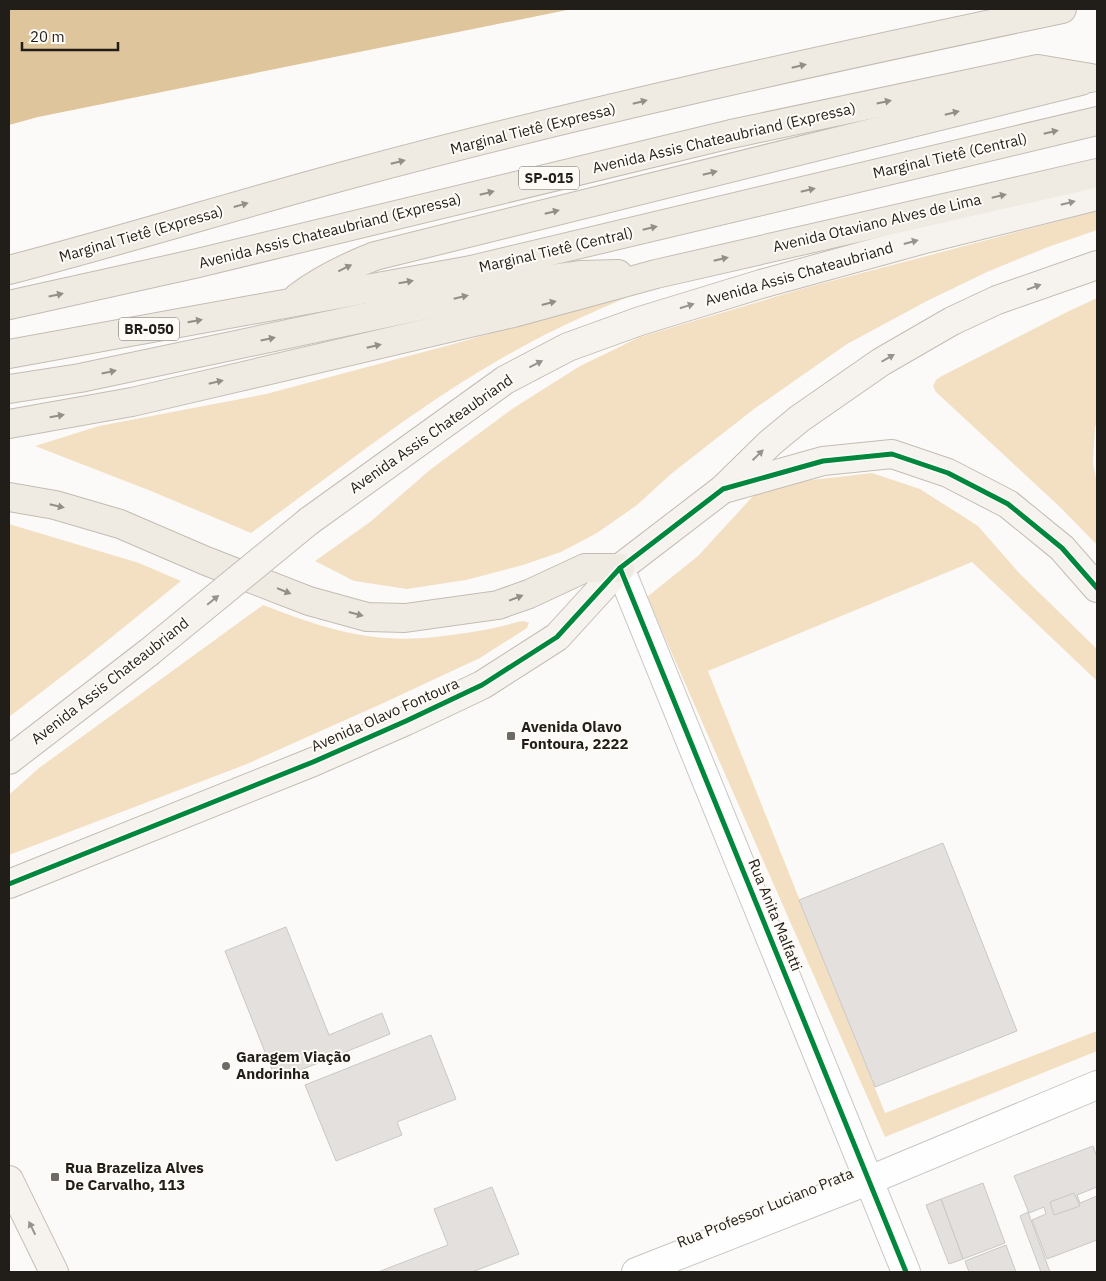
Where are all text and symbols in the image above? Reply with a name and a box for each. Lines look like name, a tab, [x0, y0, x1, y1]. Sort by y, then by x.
scale bar	[22, 20, 119, 52]
text: 20 m	[30, 27, 65, 46]
one-way arrow	[791, 61, 807, 69]
street label: Avenida Assis Chateaubriand (Expressa)	[590, 98, 858, 177]
one-way arrow	[633, 98, 648, 106]
one-way arrow	[877, 98, 892, 106]
street label: Marginal Tietê (Expressa)	[448, 99, 618, 158]
one-way arrow	[945, 109, 960, 117]
one-way arrow	[1043, 128, 1058, 136]
street label: Marginal Tietê (Central)	[871, 129, 1029, 183]
one-way arrow	[390, 158, 405, 166]
road number: SP-015	[519, 167, 579, 190]
one-way arrow	[702, 169, 717, 177]
one-way arrow	[800, 186, 815, 194]
street label: Avenida Assis Chateaubriand (Expressa)	[197, 189, 463, 272]
one-way arrow	[480, 189, 495, 197]
street label: Avenida Otaviano Alves de Lima	[771, 189, 983, 256]
one-way arrow	[991, 191, 1007, 199]
one-way arrow	[1061, 199, 1076, 207]
street label: Marginal Tietê (Expressa)	[57, 201, 225, 266]
one-way arrow	[234, 201, 249, 209]
one-way arrow	[544, 208, 559, 216]
street label: Marginal Tietê (Central)	[477, 223, 635, 277]
one-way arrow	[642, 224, 657, 232]
street label: Avenida Assis Chateaubriand	[702, 238, 895, 310]
one-way arrow	[903, 238, 918, 246]
one-way arrow	[713, 255, 728, 263]
one-way arrow	[338, 264, 352, 272]
one-way arrow	[398, 278, 414, 286]
one-way arrow	[1027, 283, 1042, 291]
one-way arrow	[49, 291, 64, 299]
one-way arrow	[453, 293, 468, 301]
one-way arrow	[542, 299, 557, 307]
one-way arrow	[680, 302, 695, 310]
one-way arrow	[187, 317, 202, 325]
road number: BR-050	[119, 318, 179, 340]
one-way arrow	[260, 335, 275, 343]
one-way arrow	[366, 342, 382, 350]
one-way arrow	[881, 354, 895, 362]
one-way arrow	[528, 360, 543, 368]
one-way arrow	[101, 368, 116, 376]
street label: Avenida Assis Chateaubriand	[345, 370, 516, 497]
one-way arrow	[208, 378, 223, 386]
one-way arrow	[49, 411, 65, 419]
one-way arrow	[752, 449, 764, 461]
one-way arrow	[49, 502, 64, 510]
one-way arrow	[277, 588, 291, 596]
one-way arrow	[509, 594, 524, 601]
one-way arrow	[207, 595, 219, 606]
one-way arrow	[349, 610, 364, 618]
street label: Avenida Assis Chateaubriand	[27, 613, 192, 748]
street label: Avenida Olavo Fontoura	[308, 673, 462, 756]
place label: Avenida Olavo Fontoura, 2222	[521, 717, 629, 753]
marker: Avenida Olavo Fontoura, 2222	[505, 730, 517, 742]
street label: Rua Anita Malfatti	[744, 856, 807, 974]
place label: Garagem Viação Andorinha	[236, 1047, 351, 1083]
marker: Garagem Viação Andorinha	[220, 1060, 232, 1072]
place label: Rua Brazeliza Alves De Carvalho, 113	[65, 1158, 204, 1194]
street label: Rua Professor Luciano Prata	[674, 1163, 856, 1252]
marker: Rua Brazeliza Alves De Carvalho, 113	[49, 1171, 61, 1183]
one-way arrow	[28, 1221, 36, 1236]

